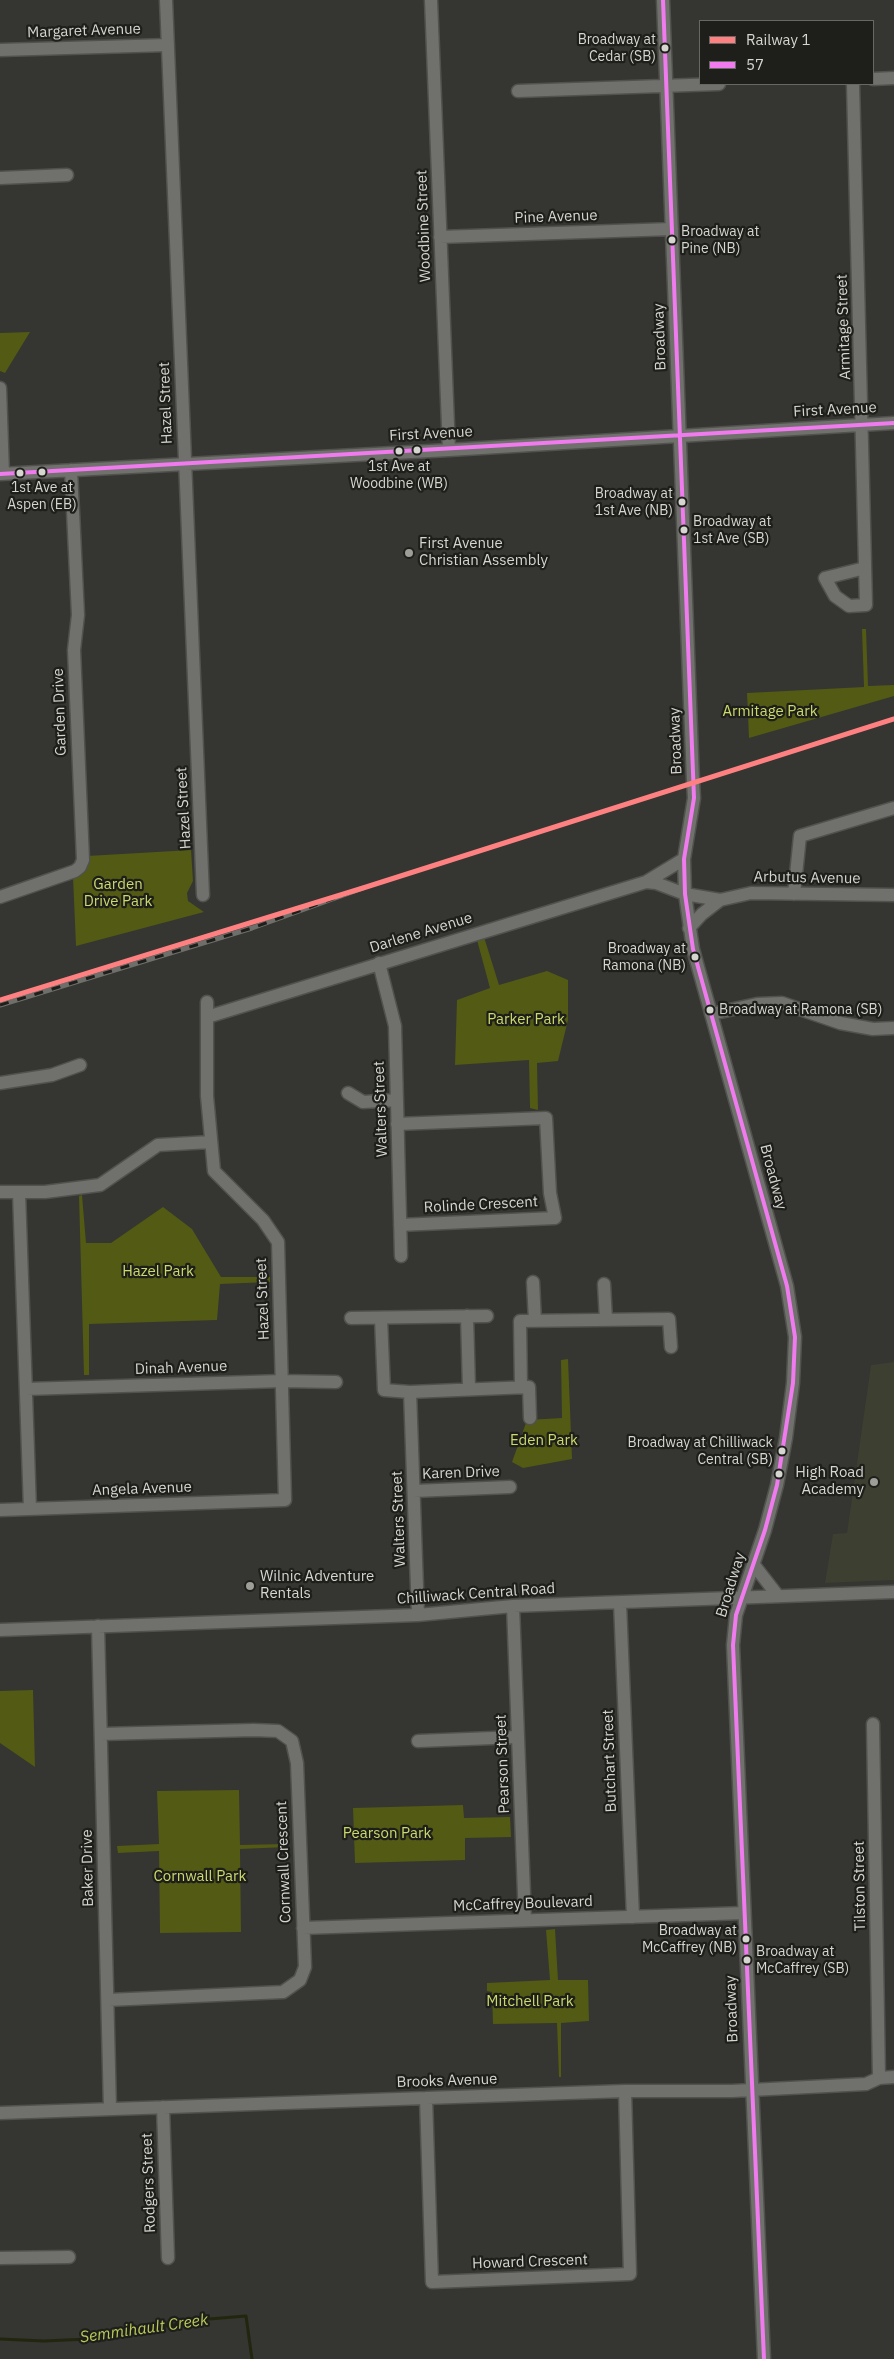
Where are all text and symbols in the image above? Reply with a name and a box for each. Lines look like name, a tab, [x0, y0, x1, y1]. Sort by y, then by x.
street label: Margaret Avenue	[27, 20, 141, 42]
legend	[699, 20, 874, 85]
text: Railway 1	[746, 30, 811, 49]
place label: Broadway at Cedar (SB)	[578, 32, 656, 64]
marker: Broadway at Cedar (SB)	[660, 43, 670, 53]
text: 57	[746, 55, 764, 74]
street label: Woodbine Street	[413, 169, 435, 283]
street label: Pine Avenue	[514, 207, 598, 227]
place label: Broadway at Pine (NB)	[681, 224, 759, 256]
marker: Broadway at Pine (NB)	[667, 235, 677, 245]
street label: Armitage Street	[833, 274, 855, 380]
street label: Broadway	[650, 303, 670, 371]
street label: Hazel Street	[156, 361, 176, 445]
street label: First Avenue	[793, 399, 877, 421]
street label: First Avenue	[389, 423, 473, 445]
unlabelled marker	[412, 445, 422, 455]
marker: 1st Ave at Woodbine (WB)	[394, 446, 404, 456]
place label: 1st Ave at Woodbine (WB)	[350, 459, 448, 492]
marker: 1st Ave at Aspen (EB)	[37, 467, 47, 477]
unlabelled marker	[15, 468, 25, 478]
place label: 1st Ave at Aspen (EB)	[7, 480, 77, 512]
place label: Broadway at 1st Ave (NB)	[595, 486, 673, 518]
marker: Broadway at 1st Ave (NB)	[677, 497, 687, 507]
place label: Broadway at 1st Ave (SB)	[693, 514, 771, 546]
marker: Broadway at 1st Ave (SB)	[679, 525, 689, 535]
place label: First Avenue Christian Assembly	[419, 535, 548, 570]
marker: First Avenue Christian Assembly	[403, 547, 415, 559]
street label: Garden Drive	[49, 668, 71, 756]
park label: Armitage Park	[722, 703, 818, 721]
street label: Broadway	[666, 707, 686, 775]
street label: Hazel Street	[173, 766, 195, 850]
street label: Arbutus Avenue	[753, 868, 861, 888]
park label: Garden Drive Park	[84, 876, 152, 911]
street label: Darlene Avenue	[368, 909, 474, 957]
place label: Broadway at Ramona (NB)	[602, 941, 686, 974]
marker: Broadway at Ramona (NB)	[690, 952, 700, 962]
place label: Broadway at Ramona (SB)	[719, 1002, 882, 1018]
marker: Broadway at Ramona (SB)	[705, 1005, 715, 1015]
park label: Parker Park	[487, 1011, 565, 1029]
street label: Walters Street	[370, 1061, 392, 1157]
street label: Broadway	[756, 1142, 790, 1212]
street label: Rolinde Crescent	[423, 1193, 539, 1217]
street label: Hazel Street	[253, 1257, 273, 1341]
park label: Hazel Park	[122, 1263, 194, 1281]
street label: Dinah Avenue	[134, 1357, 228, 1379]
park label: Eden Park	[510, 1432, 578, 1450]
place label: Broadway at Chilliwack Central (SB)	[628, 1435, 773, 1468]
marker: Broadway at Chilliwack Central (SB)	[777, 1446, 787, 1456]
street label: Karen Drive	[422, 1463, 500, 1483]
place label: High Road Academy	[795, 1464, 864, 1499]
unlabelled marker	[774, 1469, 784, 1479]
street label: Walters Street	[388, 1471, 410, 1567]
marker: High Road Academy	[868, 1476, 880, 1488]
street label: Angela Avenue	[92, 1478, 192, 1500]
street label: Broadway	[713, 1550, 749, 1620]
place label: Wilnic Adventure Rentals	[260, 1568, 374, 1603]
street label: Chilliwack Central Road	[396, 1579, 556, 1609]
marker: Wilnic Adventure Rentals	[244, 1580, 256, 1592]
street label: Butchart Street	[599, 1709, 621, 1813]
street label: Pearson Street	[492, 1714, 514, 1814]
street label: Cornwall Crescent	[273, 1801, 295, 1923]
park label: Pearson Park	[343, 1825, 431, 1843]
street label: Baker Drive	[78, 1829, 98, 1907]
street label: Tilston Street	[850, 1841, 870, 1931]
park label: Cornwall Park	[153, 1868, 247, 1886]
street label: McCaffrey Boulevard	[453, 1893, 593, 1915]
place label: Broadway at McCaffrey (NB)	[642, 1923, 737, 1955]
marker: Broadway at McCaffrey (NB)	[741, 1934, 751, 1944]
place label: Broadway at McCaffrey (SB)	[756, 1944, 849, 1976]
marker: Broadway at McCaffrey (SB)	[742, 1955, 752, 1965]
street label: Broadway	[722, 1975, 742, 2043]
park label: Mitchell Park	[486, 1993, 574, 2011]
street label: Brooks Avenue	[396, 2070, 498, 2092]
street label: Rodgers Street	[138, 2133, 160, 2233]
street label: Howard Crescent	[472, 2251, 588, 2273]
water label: Semmihault Creek	[79, 2310, 209, 2348]

